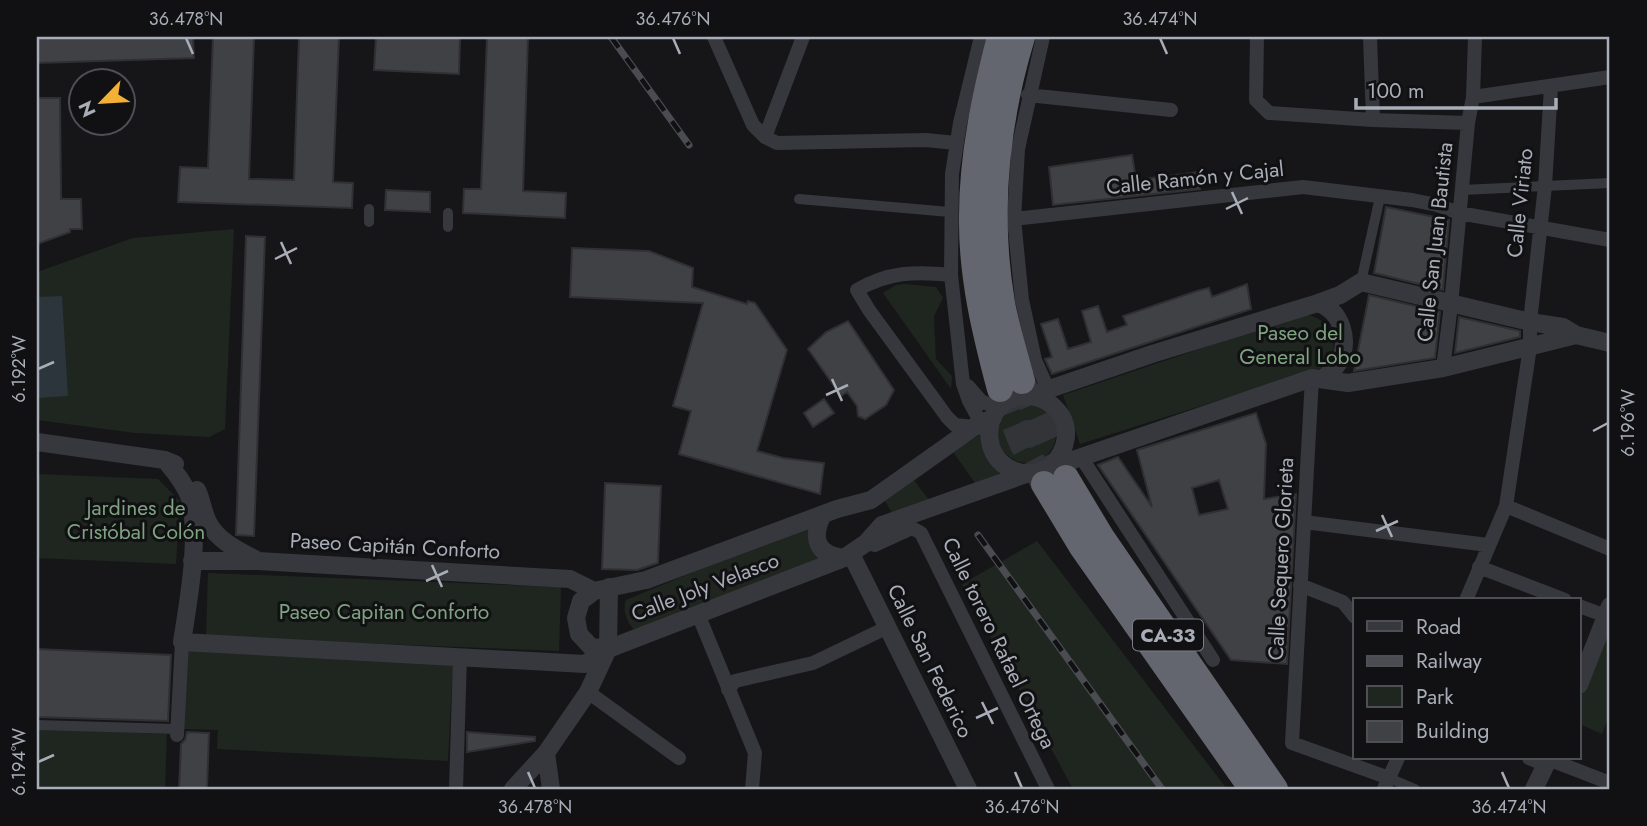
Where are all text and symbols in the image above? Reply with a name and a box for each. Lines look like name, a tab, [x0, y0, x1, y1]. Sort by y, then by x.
text: 36.478°N	[149, 6, 223, 32]
text: 36.476°N	[636, 6, 710, 32]
text: 36.474°N	[1123, 6, 1198, 32]
north arrow	[66, 66, 136, 136]
scale bar	[1356, 66, 1556, 110]
text: 100 m	[1367, 76, 1424, 106]
text: N	[72, 96, 102, 122]
street label: Calle San Juan Bautista	[1410, 141, 1460, 343]
street label: Calle Viriato	[1499, 147, 1541, 259]
street label: Calle Ramón y Cajal	[1105, 154, 1285, 202]
park label: Paseo del General Lobo	[1239, 318, 1361, 372]
text: 6.192°W	[6, 335, 32, 403]
text: 6.196°W	[1615, 389, 1641, 457]
street label: Calle Sequero Glorieta	[1261, 457, 1301, 661]
park label: Jardines de Cristóbal Colón	[67, 493, 205, 547]
street label: Paseo Capitán Conforto	[289, 526, 501, 566]
street label: Calle torero Rafael Ortega	[935, 532, 1063, 754]
street label: Calle Joly Velasco	[627, 545, 783, 629]
street label: Calle San Federico	[880, 579, 980, 743]
park label: Paseo Capitan Conforto	[279, 597, 489, 627]
legend	[1353, 598, 1580, 760]
text: Road	[1416, 612, 1461, 642]
road number: CA-33	[1133, 620, 1203, 650]
text: Railway	[1416, 646, 1482, 676]
text: Park	[1416, 682, 1454, 712]
text: Building	[1416, 716, 1489, 746]
text: 6.194°W	[6, 728, 32, 796]
text: 36.478°N	[498, 794, 572, 820]
text: 36.476°N	[985, 794, 1059, 820]
text: 36.474°N	[1472, 794, 1547, 820]

